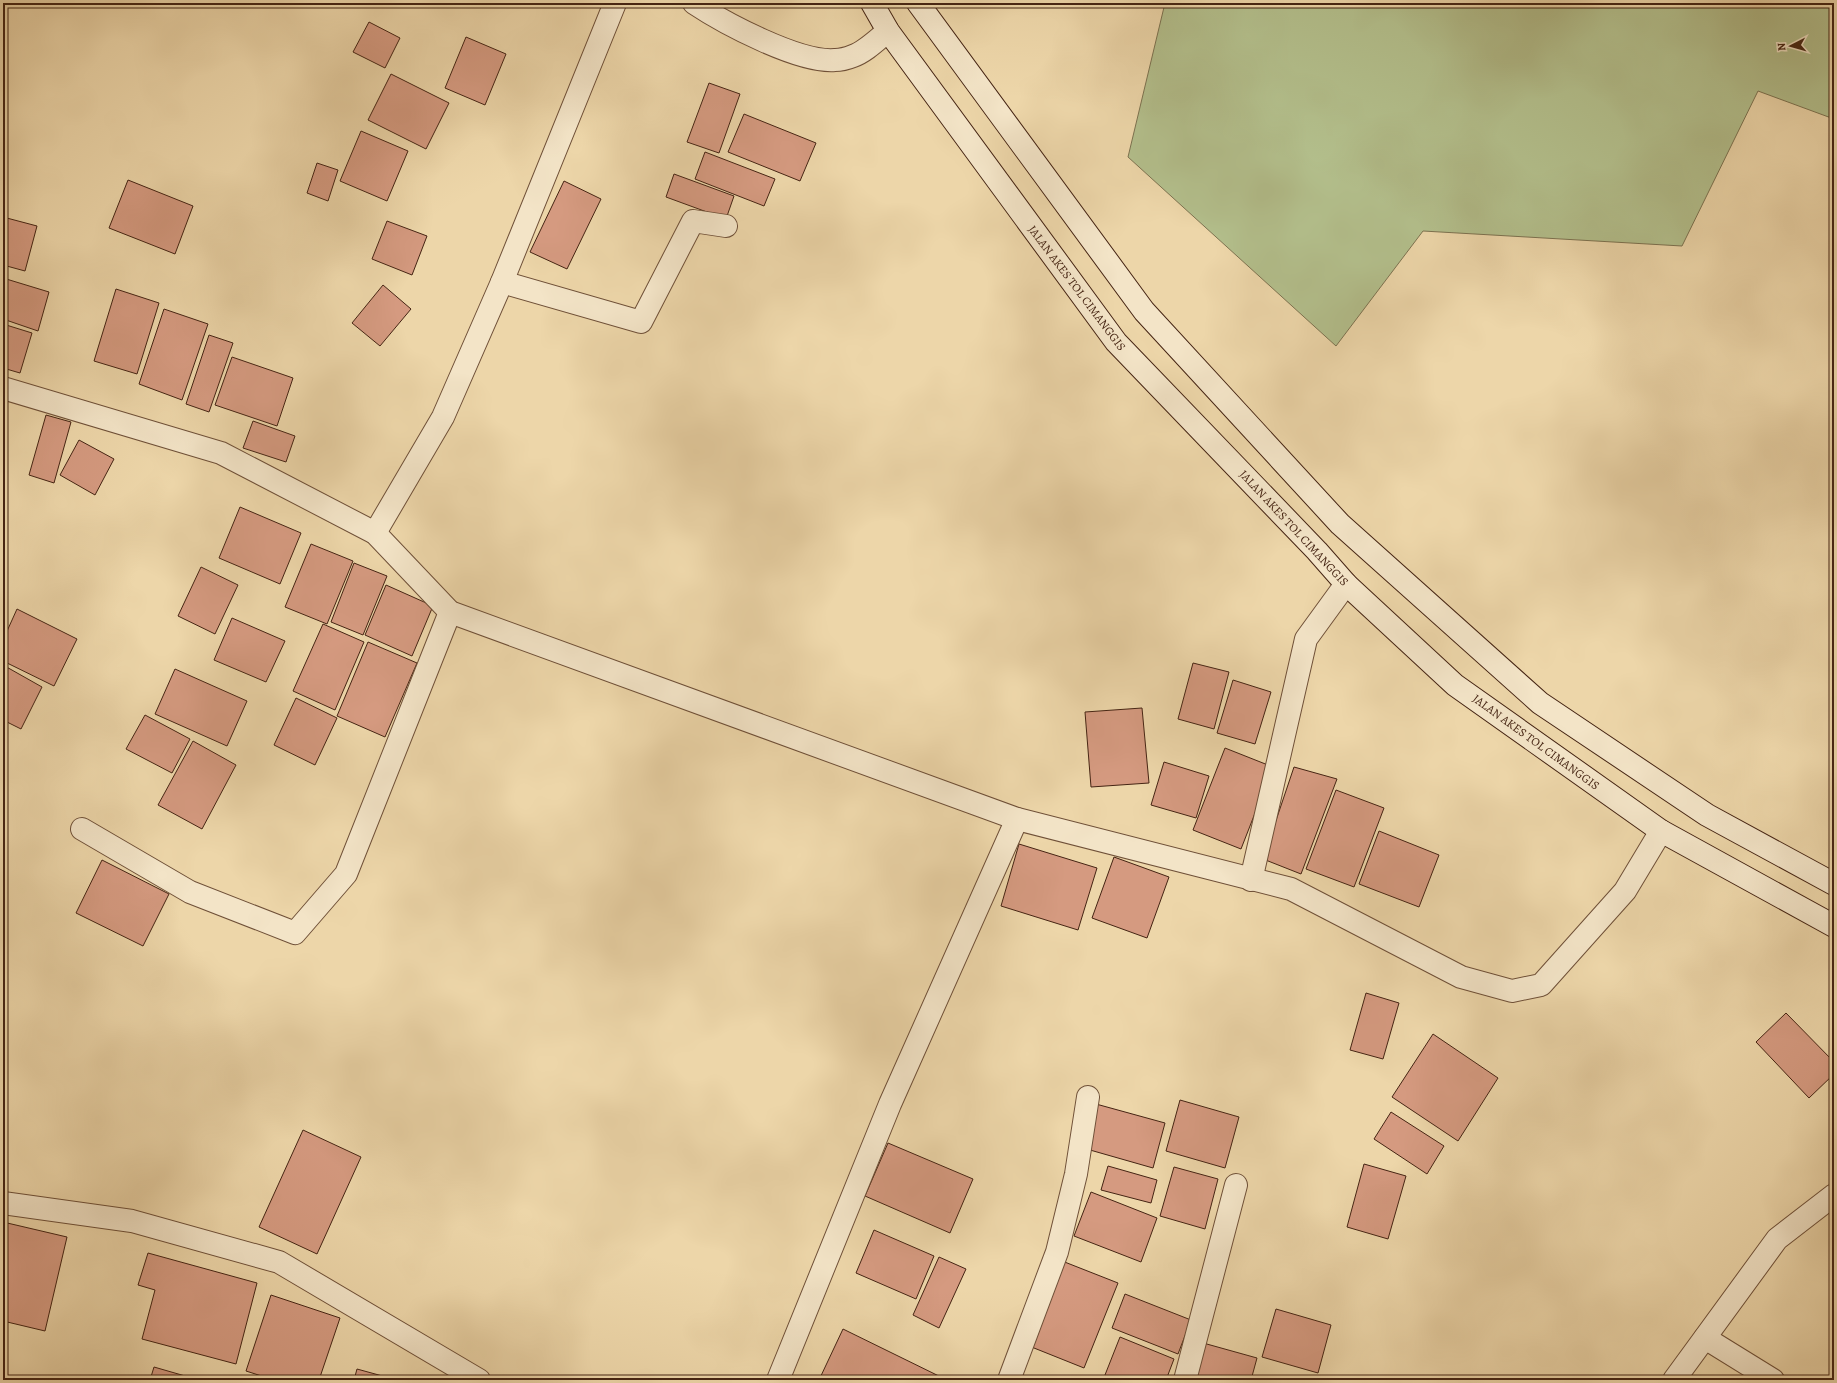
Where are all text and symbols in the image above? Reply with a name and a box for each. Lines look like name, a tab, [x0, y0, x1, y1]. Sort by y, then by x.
north arrow	[1771, 26, 1811, 66]
text: N	[1774, 42, 1789, 52]
street label: JALAN AKES TOL CIMANGGIS	[1025, 222, 1129, 354]
street label: JALAN AKES TOL CIMANGGIS	[1236, 467, 1352, 589]
street label: JALAN AKES TOL CIMANGGIS	[1469, 691, 1603, 793]

